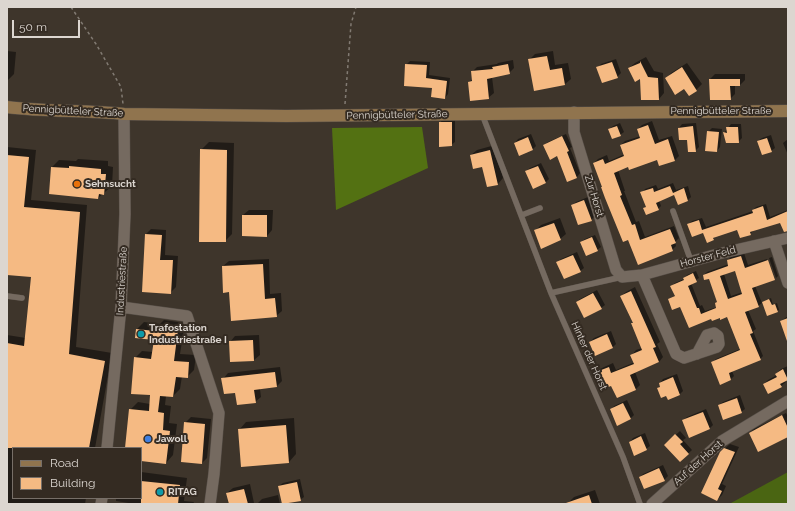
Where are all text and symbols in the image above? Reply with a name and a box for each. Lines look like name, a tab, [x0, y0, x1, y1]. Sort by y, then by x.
scale bar	[14, 12, 82, 38]
text: 50 m	[19, 20, 47, 34]
street label: Pennigbütteler Straße	[22, 102, 124, 120]
street label: Pennigbütteler Straße	[671, 105, 771, 117]
street label: Pennigbütteler Straße	[346, 108, 448, 122]
street label: Zur Horst	[582, 174, 606, 218]
place label: Sehnsucht	[85, 178, 136, 190]
marker: Sehnsucht	[72, 179, 82, 189]
street label: Horster Feld	[679, 244, 737, 270]
street label: Industriestraße	[114, 246, 130, 316]
street label: Hinter der Horst	[569, 320, 609, 392]
place label: Trafostation Industriestraße I	[149, 322, 227, 346]
marker: Trafostation Industriestraße I	[136, 329, 146, 339]
place label: Jawoll	[156, 433, 187, 445]
marker: Jawoll	[143, 434, 153, 444]
street label: Auf der Horst	[671, 438, 725, 488]
legend	[12, 447, 142, 499]
text: Road	[50, 456, 79, 470]
text: Building	[50, 476, 96, 490]
place label: RITAG	[168, 486, 197, 498]
marker: RITAG	[155, 487, 165, 497]

